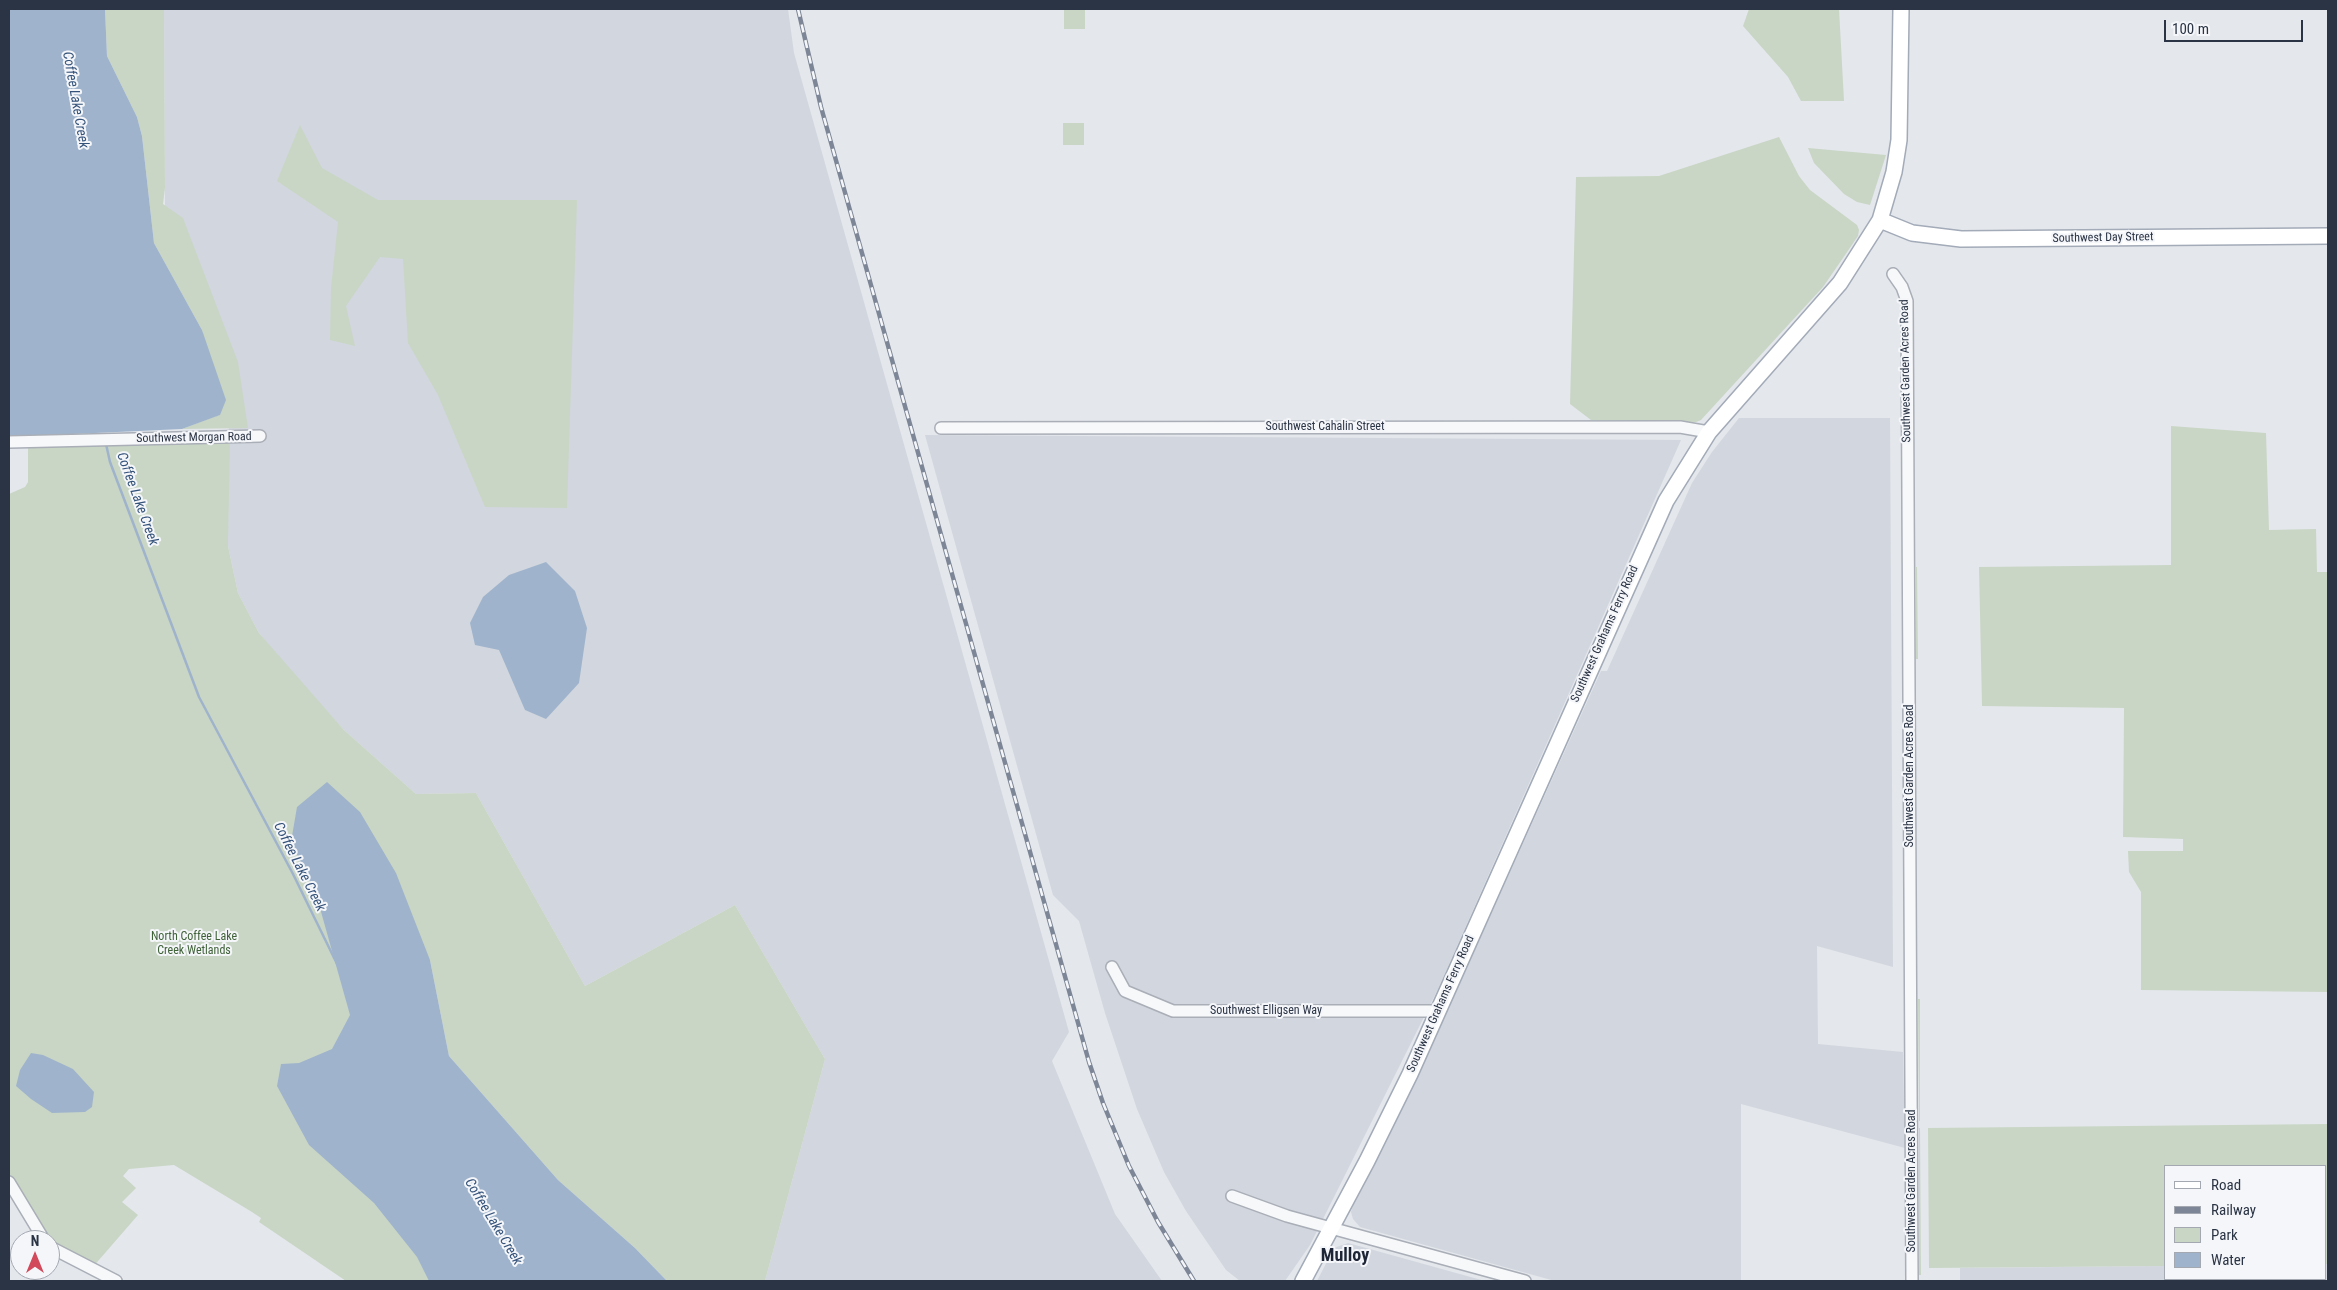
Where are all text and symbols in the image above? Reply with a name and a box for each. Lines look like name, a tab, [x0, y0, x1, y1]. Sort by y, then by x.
scale bar	[2167, 10, 2306, 42]
text: 100 m	[2172, 20, 2209, 38]
water label: Coffee Lake Creek	[58, 50, 92, 150]
street label: Southwest Day Street	[2052, 230, 2154, 246]
street label: Southwest Garden Acres Road	[1898, 299, 1914, 443]
street label: Southwest Cahalin Street	[1266, 420, 1384, 434]
street label: Southwest Morgan Road	[136, 430, 252, 446]
water label: Coffee Lake Creek	[112, 450, 162, 548]
street label: Southwest Grahams Ferry Road	[1568, 563, 1642, 705]
street label: Southwest Garden Acres Road	[1903, 704, 1917, 848]
water label: Coffee Lake Creek	[269, 820, 329, 914]
park label: North Coffee Lake Creek Wetlands	[151, 930, 237, 958]
street label: Southwest Grahams Ferry Road	[1404, 933, 1478, 1075]
street label: Southwest Elligsen Way	[1210, 1004, 1322, 1018]
street label: Southwest Garden Acres Road	[1905, 1109, 1919, 1253]
legend	[2164, 1165, 2327, 1280]
water label: Coffee Lake Creek	[461, 1176, 525, 1268]
text: Road	[2211, 1176, 2241, 1194]
text: Railway	[2211, 1201, 2256, 1219]
text: Park	[2211, 1226, 2238, 1244]
north arrow	[10, 1230, 60, 1280]
text: N	[31, 1233, 39, 1249]
district label: Mulloy	[1321, 1245, 1369, 1267]
text: Water	[2211, 1251, 2245, 1269]

